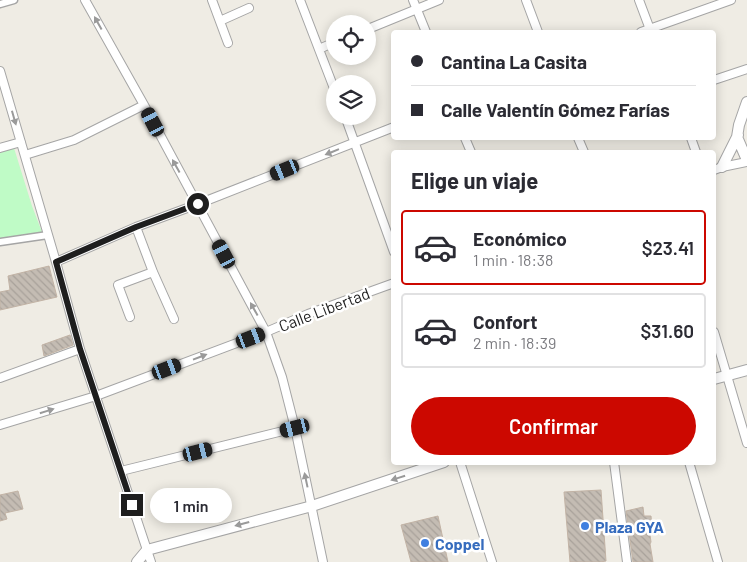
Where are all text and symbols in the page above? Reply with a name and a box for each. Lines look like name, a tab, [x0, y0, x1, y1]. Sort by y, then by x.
map controls	[326, 15, 376, 125]
button: locate	[326, 15, 376, 65]
one-way arrow	[94, 17, 103, 30]
text: Cantina La Casita	[441, 50, 587, 73]
button: layers	[326, 75, 376, 125]
text: Calle Valentín Gómez Farías	[441, 98, 670, 121]
car	[139, 105, 166, 139]
one-way arrow	[10, 111, 18, 126]
one-way arrow	[325, 148, 339, 156]
car	[268, 157, 301, 183]
one-way arrow	[172, 159, 181, 172]
text: Elige un viaje	[411, 167, 538, 193]
route start	[187, 193, 209, 215]
icon: car	[413, 225, 458, 270]
text: Económico	[473, 227, 567, 250]
text: $23.41	[642, 236, 694, 259]
car	[210, 237, 237, 271]
text: 1 min · 18:38	[473, 250, 553, 269]
street label: Calle Libertad	[276, 283, 372, 335]
one-way arrow	[249, 302, 258, 315]
icon: car	[413, 308, 458, 353]
text: Confort	[473, 310, 537, 333]
text: $31.60	[640, 319, 694, 342]
car	[234, 326, 267, 350]
text: 2 min · 18:39	[473, 333, 556, 352]
one-way arrow	[193, 353, 208, 361]
car	[150, 357, 183, 381]
button: Confirmar	[411, 397, 696, 455]
one-way arrow	[39, 406, 54, 414]
car	[278, 417, 311, 439]
car	[181, 441, 214, 463]
one-way arrow	[302, 473, 310, 488]
one-way arrow	[390, 475, 405, 482]
callout: 1 min	[150, 488, 232, 522]
route end	[121, 494, 143, 516]
text: 1 min	[174, 496, 208, 515]
place label: Plaza GYA	[595, 517, 664, 536]
one-way arrow	[234, 520, 249, 528]
marker: Plaza GYA	[579, 520, 591, 532]
place label: Coppel	[435, 534, 484, 553]
marker: Coppel	[419, 537, 431, 549]

